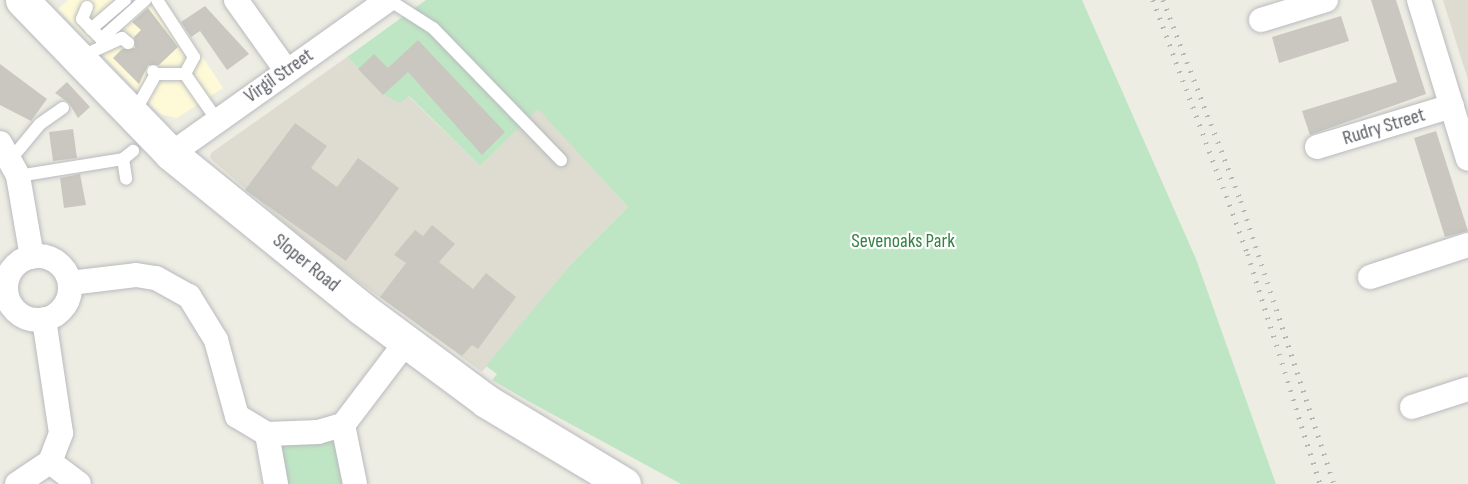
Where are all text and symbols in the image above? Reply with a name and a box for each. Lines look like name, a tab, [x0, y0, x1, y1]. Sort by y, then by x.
street label: Virgil Street	[240, 44, 318, 108]
street label: Rudry Street	[1340, 103, 1428, 151]
street label: Sloper Road	[268, 229, 344, 297]
park label: Sevenoaks Park	[851, 229, 955, 253]

